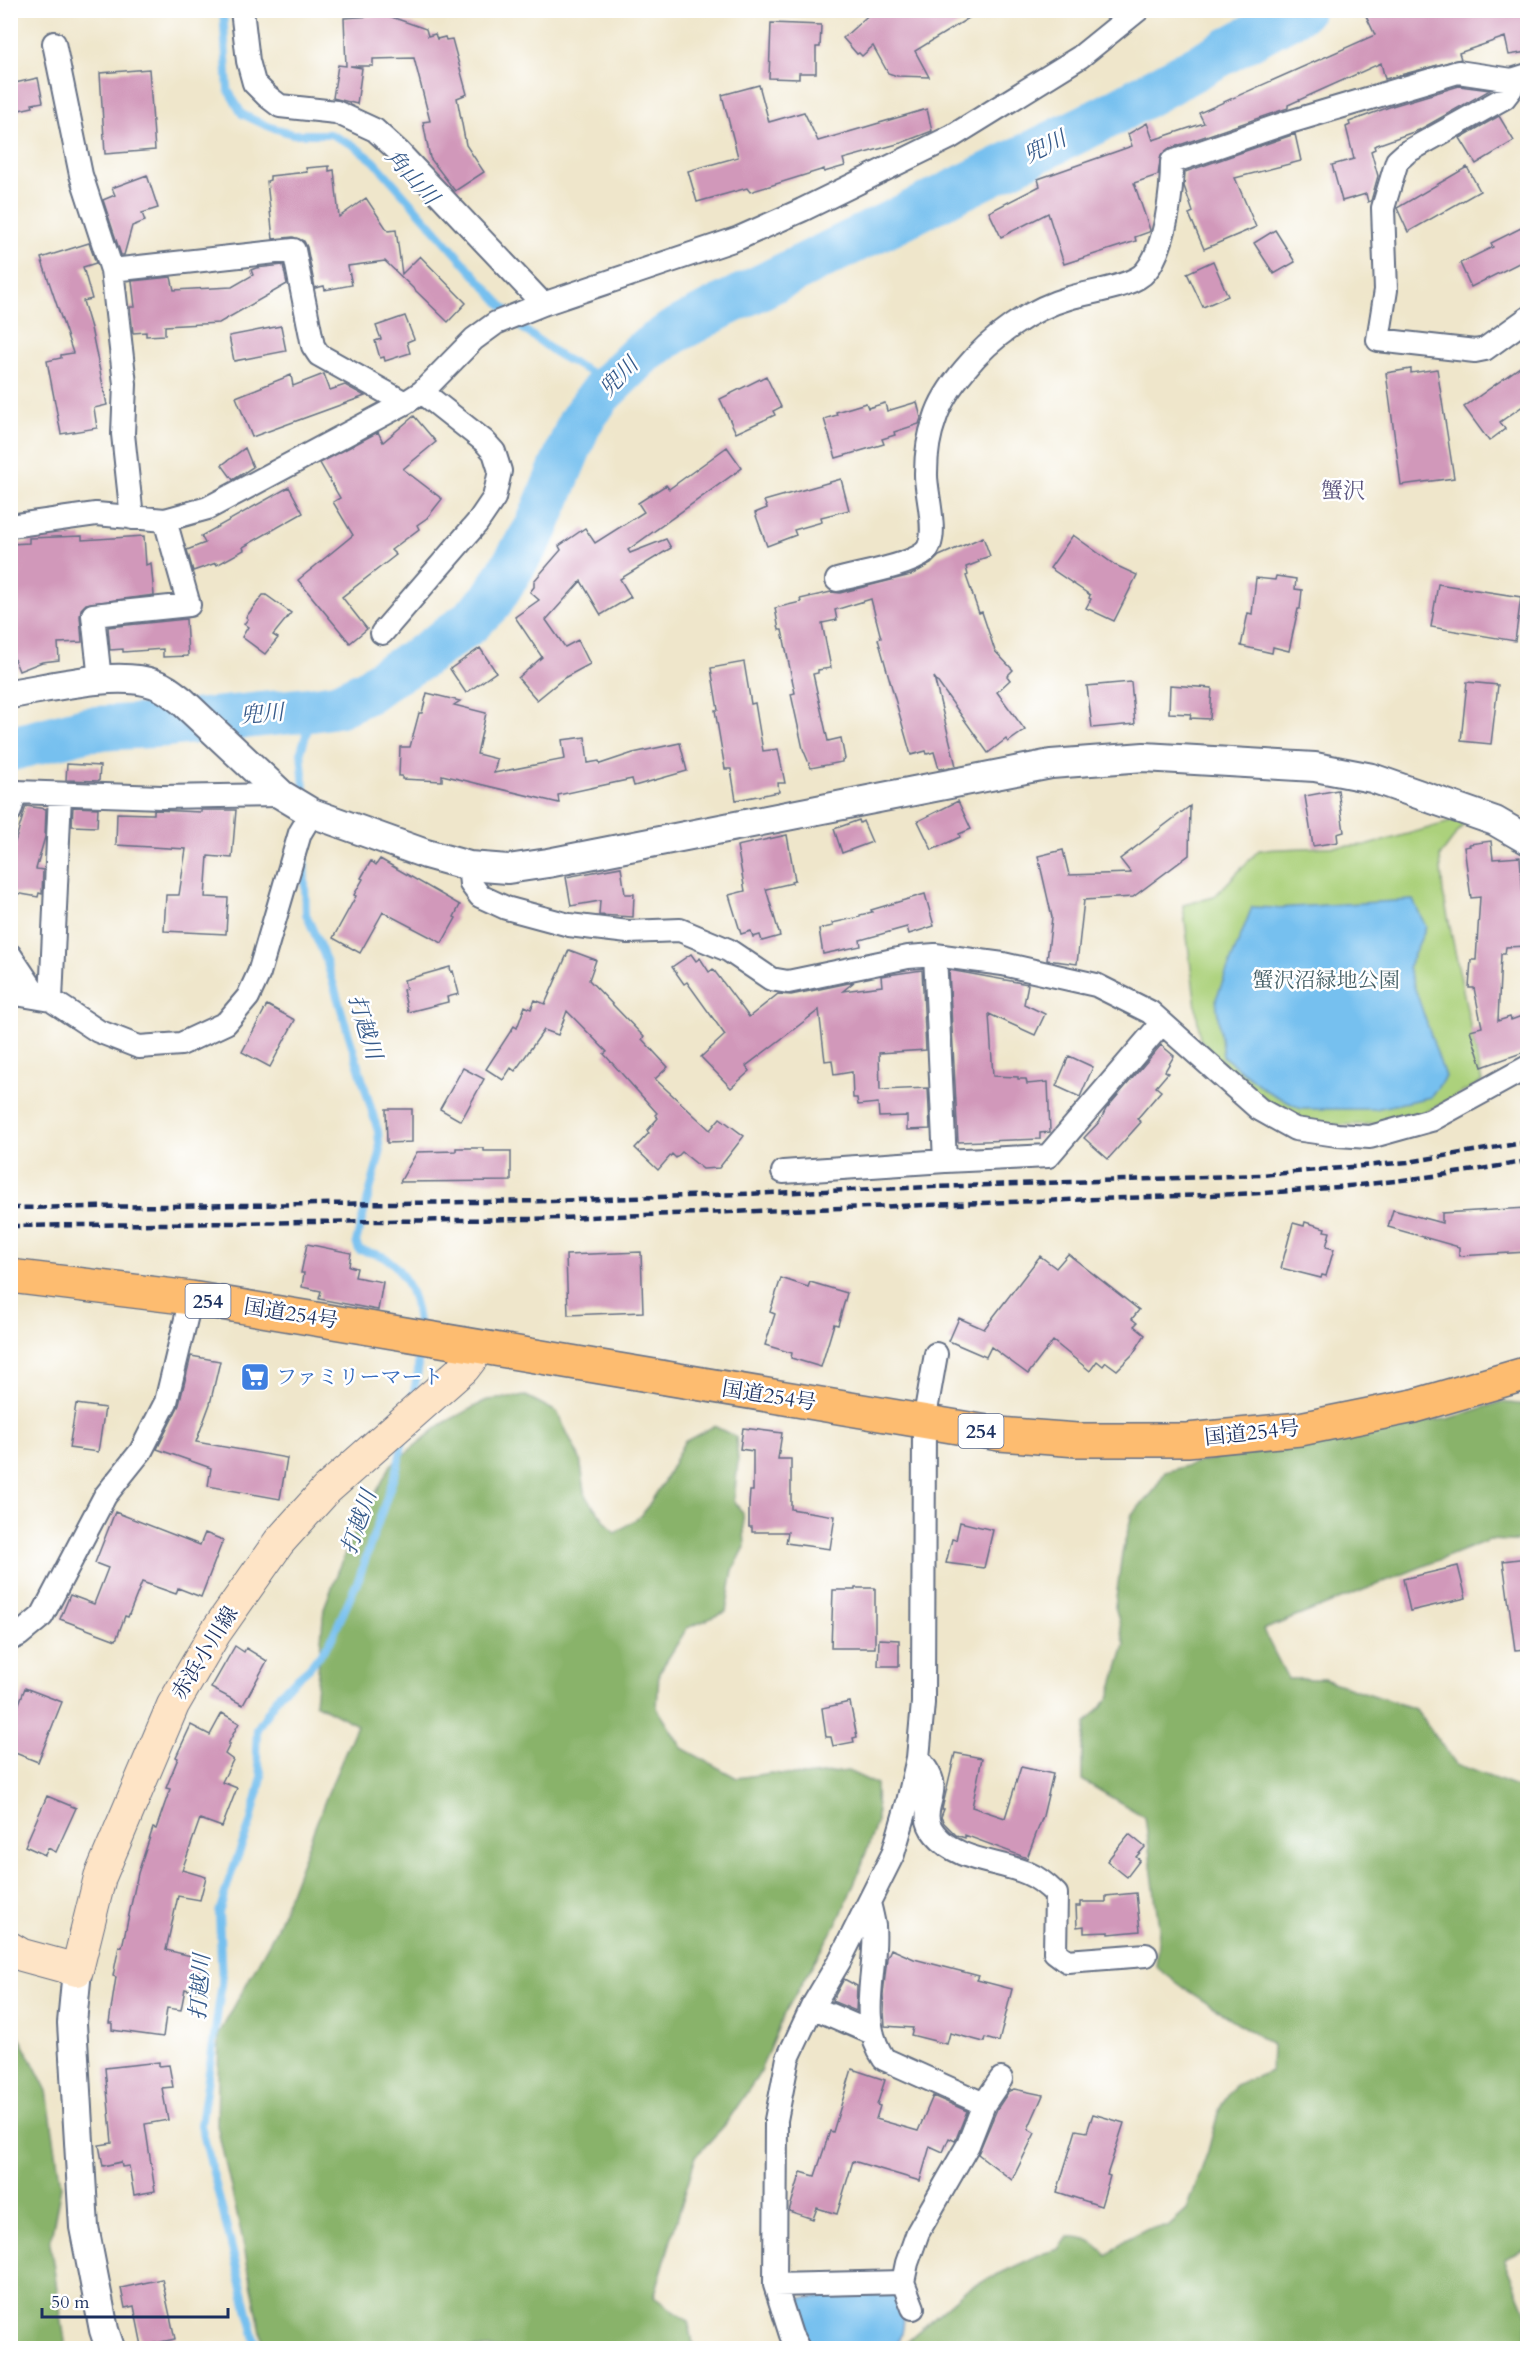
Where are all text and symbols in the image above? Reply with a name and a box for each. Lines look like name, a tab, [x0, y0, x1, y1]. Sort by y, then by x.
water label: 兜川	[1019, 123, 1073, 170]
water label: 角山川	[379, 142, 447, 213]
water label: 兜川	[593, 349, 646, 403]
district label: 蟹沢	[1321, 476, 1365, 506]
water label: 兜川	[239, 697, 287, 731]
park label: 蟹沢沼緑地公園	[1253, 966, 1400, 995]
water label: 打越川	[341, 991, 390, 1065]
road number: 254	[186, 1284, 230, 1318]
street label: 国道254号	[242, 1292, 340, 1336]
supermarket icon: ファミリーマート	[239, 1361, 271, 1393]
place label: ファミリーマート	[276, 1363, 444, 1392]
street label: 国道254号	[720, 1374, 818, 1418]
road number: 254	[958, 1414, 1004, 1448]
street label: 国道254号	[1203, 1414, 1301, 1452]
water label: 打越川	[334, 1484, 385, 1558]
street label: 赤浜小川線	[165, 1601, 245, 1705]
water label: 打越川	[183, 1951, 217, 2021]
scale bar	[42, 2281, 228, 2319]
text: 50 m	[51, 2290, 90, 2315]

